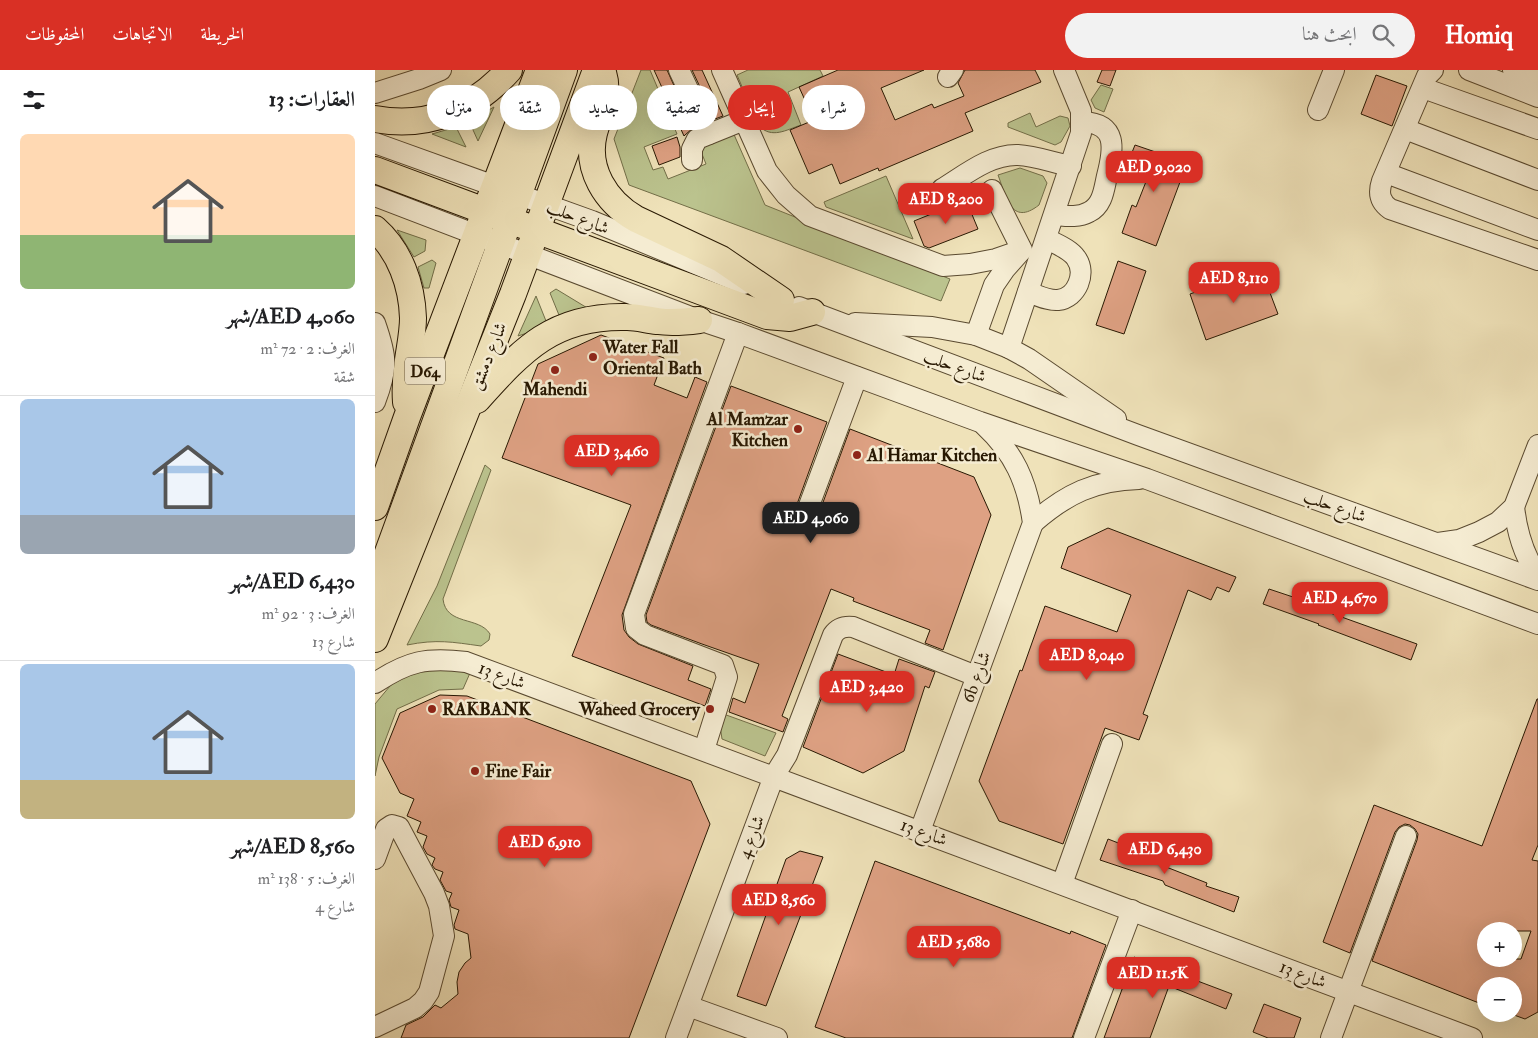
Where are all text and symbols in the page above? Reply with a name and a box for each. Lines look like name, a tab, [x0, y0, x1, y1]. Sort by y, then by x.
search box	[1065, 13, 1415, 58]
text: Homiq	[1445, 20, 1513, 51]
icon: search	[1369, 21, 1397, 49]
text: ابحث هنا	[1302, 22, 1357, 46]
text: المحفوظات	[25, 23, 84, 46]
text: الاتجاهات	[112, 23, 172, 46]
text: الخريطة	[200, 23, 244, 46]
chip: منزل	[427, 85, 490, 130]
chip: شقة	[500, 85, 560, 130]
chip: جديد	[570, 85, 637, 130]
chip: تصفية	[647, 85, 718, 130]
chip: إيجار	[728, 85, 792, 130]
chip: شراء	[802, 85, 865, 130]
icon: filters	[20, 86, 48, 114]
text: العقارات: 13	[269, 86, 355, 113]
pin: AED 9,020	[1097, 150, 1211, 193]
text: AED 9,020	[1117, 157, 1191, 177]
icon: home	[143, 166, 233, 256]
pin: AED 8,200	[889, 182, 1003, 225]
text: AED 8,200	[909, 189, 983, 209]
street label: شارع حلب	[542, 195, 612, 243]
pin: AED 8,110	[1177, 262, 1291, 304]
text: AED 8,110	[1200, 268, 1268, 288]
text: AED 4,060/شهر	[227, 303, 355, 330]
street label: شارع دمشق	[464, 319, 515, 395]
place label: Water Fall Oriental Bath	[602, 336, 702, 380]
text: الغرف: 2 · 72 m²	[261, 339, 355, 359]
street label: شارع حلب	[919, 344, 989, 391]
marker: Water Fall Oriental Bath	[587, 351, 599, 363]
road number: D64	[405, 358, 445, 384]
marker: Mahendi	[549, 364, 561, 376]
text: شقة	[334, 367, 355, 387]
place label: Mahendi	[522, 378, 587, 401]
place label: Al Mamzar Kitchen	[706, 408, 789, 452]
marker: Al Mamzar Kitchen	[792, 423, 804, 435]
icon: home	[143, 432, 233, 522]
pin: AED 3,460	[555, 434, 669, 477]
text: AED 3,460	[575, 441, 649, 461]
place label: Al Hamar Kitchen	[866, 444, 998, 467]
marker: Al Hamar Kitchen	[851, 449, 863, 461]
street label: شارع حلب	[1299, 484, 1369, 531]
pin: AED 4,060	[754, 502, 868, 544]
text: AED 4,060	[773, 508, 849, 528]
text: AED 6,430/شهر	[229, 568, 355, 595]
pin: AED 4,670	[1283, 582, 1397, 624]
text: AED 4,670	[1303, 588, 1377, 608]
text: الغرف: 3 · 92 m²	[262, 604, 355, 624]
text: شارع 13	[312, 632, 355, 652]
pin: AED 8,040	[1030, 638, 1144, 681]
text: AED 8,040	[1050, 645, 1124, 665]
street label: 6b شارع	[957, 648, 999, 707]
street label: شارع 13	[474, 656, 528, 697]
pin: AED 3,420	[810, 670, 924, 713]
text: AED 3,420	[830, 677, 904, 697]
icon: home	[143, 697, 233, 787]
place label: RAKBANK	[442, 698, 532, 721]
place label: Waheed Grocery	[578, 698, 701, 721]
marker: RAKBANK	[426, 703, 438, 715]
marker: Waheed Grocery	[704, 703, 716, 715]
place label: Fine Fair	[485, 760, 552, 783]
marker: Fine Fair	[469, 765, 481, 777]
street label: شارع 4	[733, 812, 773, 863]
street label: شارع 13	[896, 813, 950, 854]
pin: AED 6,910	[488, 826, 602, 868]
text: AED 6,910	[509, 832, 581, 852]
pin: AED 6,430	[1108, 832, 1222, 875]
text: AED 8,560/شهر	[230, 833, 355, 860]
text: AED 6,430	[1128, 839, 1202, 859]
text: الغرف: 5 · 138 m²	[258, 869, 355, 889]
pin: AED 8,560	[722, 884, 836, 926]
text: AED 8,560	[743, 890, 815, 910]
text: شارع 4	[315, 897, 355, 917]
map controls	[1477, 922, 1522, 1022]
button: +	[1477, 922, 1522, 967]
pin: AED 5,680	[897, 926, 1011, 968]
text: AED 5,680	[918, 932, 990, 952]
street label: شارع 13	[1275, 955, 1330, 997]
pin: AED 11.5K	[1096, 956, 1210, 999]
text: AED 11.5K	[1118, 963, 1188, 983]
button: −	[1477, 977, 1522, 1022]

